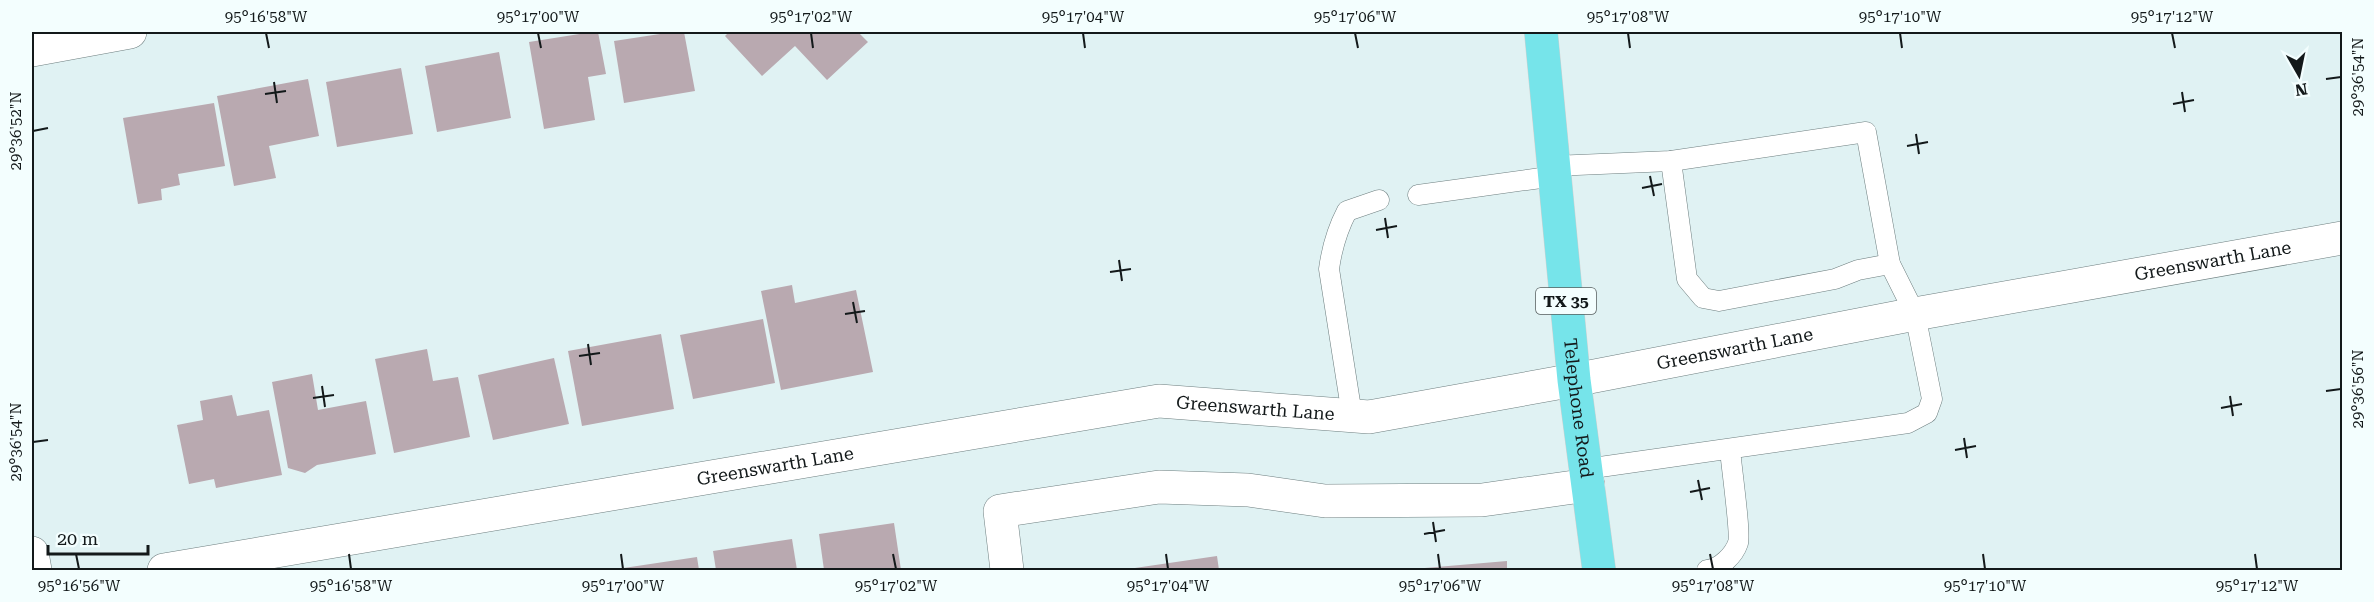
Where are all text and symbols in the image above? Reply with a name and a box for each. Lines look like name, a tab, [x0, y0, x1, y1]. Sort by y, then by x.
text: 95°16'58"W	[225, 8, 308, 26]
text: 95°17'00"W	[497, 8, 580, 26]
text: 95°17'02"W	[770, 8, 853, 26]
text: 95°17'04"W	[1042, 8, 1125, 26]
text: 95°17'06"W	[1314, 8, 1397, 26]
text: 95°17'08"W	[1587, 8, 1670, 26]
text: 95°17'10"W	[1859, 8, 1942, 26]
text: 95°17'12"W	[2131, 8, 2214, 26]
text: 29°36'54"N	[2349, 37, 2367, 117]
north arrow	[2269, 45, 2329, 105]
text: N	[2294, 79, 2309, 100]
text: 29°36'52"N	[7, 91, 25, 171]
street label: Greenswarth Lane	[2133, 236, 2293, 285]
road number: TX 35	[1536, 288, 1596, 314]
street label: Greenswarth Lane	[1655, 323, 1815, 374]
street label: Telephone Road	[1560, 337, 1598, 480]
text: 29°36'56"N	[2349, 349, 2367, 429]
street label: Greenswarth Lane	[1175, 391, 1336, 424]
text: 29°36'54"N	[7, 402, 25, 482]
street label: Greenswarth Lane	[695, 442, 855, 489]
scale bar	[48, 518, 148, 556]
text: 20 m	[57, 528, 98, 549]
text: 95°16'56"W	[38, 577, 121, 595]
text: 95°16'58"W	[310, 577, 393, 595]
text: 95°17'00"W	[582, 577, 665, 595]
text: 95°17'02"W	[855, 577, 938, 595]
text: 95°17'04"W	[1127, 577, 1210, 595]
text: 95°17'06"W	[1399, 577, 1482, 595]
text: 95°17'08"W	[1672, 577, 1755, 595]
text: 95°17'10"W	[1944, 577, 2027, 595]
text: 95°17'12"W	[2216, 577, 2299, 595]

